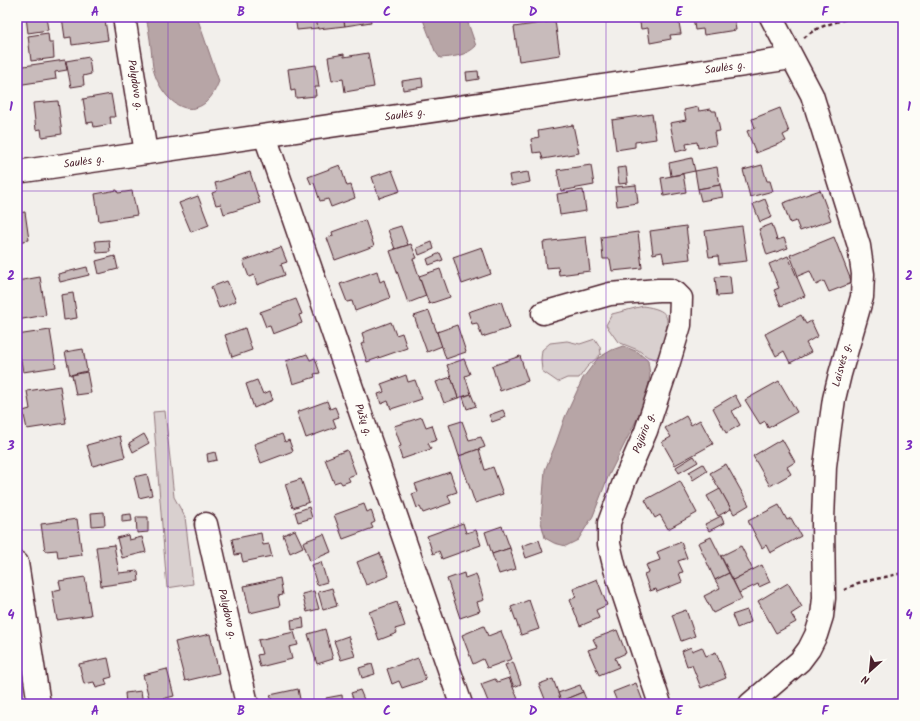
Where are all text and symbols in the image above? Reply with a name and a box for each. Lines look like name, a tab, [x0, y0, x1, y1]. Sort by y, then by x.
text: A	[91, 2, 99, 23]
text: B	[237, 2, 245, 23]
text: C	[383, 2, 391, 23]
text: D	[529, 2, 538, 23]
text: E	[675, 2, 683, 23]
text: F	[821, 2, 829, 23]
street label: Saulės g.	[704, 56, 746, 80]
street label: Palydovo g.	[122, 58, 148, 112]
text: 1	[9, 97, 13, 118]
text: 1	[907, 97, 911, 118]
street label: Saulės g.	[384, 103, 426, 127]
street label: Saulės g.	[63, 150, 105, 174]
text: 2	[7, 266, 15, 287]
text: 2	[905, 266, 913, 287]
street label: Laisvės g.	[828, 341, 856, 389]
street label: Pušų g.	[349, 401, 377, 439]
street label: Pajūrio g.	[628, 410, 660, 456]
text: 3	[6, 436, 15, 457]
text: 3	[904, 436, 913, 457]
street label: Palydovo g.	[212, 587, 242, 641]
text: 4	[7, 605, 15, 626]
text: 4	[905, 605, 913, 626]
north arrow	[850, 651, 890, 691]
text: N	[859, 669, 873, 689]
text: A	[91, 701, 99, 721]
text: B	[237, 701, 245, 721]
text: C	[383, 701, 391, 721]
text: D	[529, 701, 538, 721]
text: E	[675, 701, 683, 721]
text: F	[821, 701, 829, 721]

